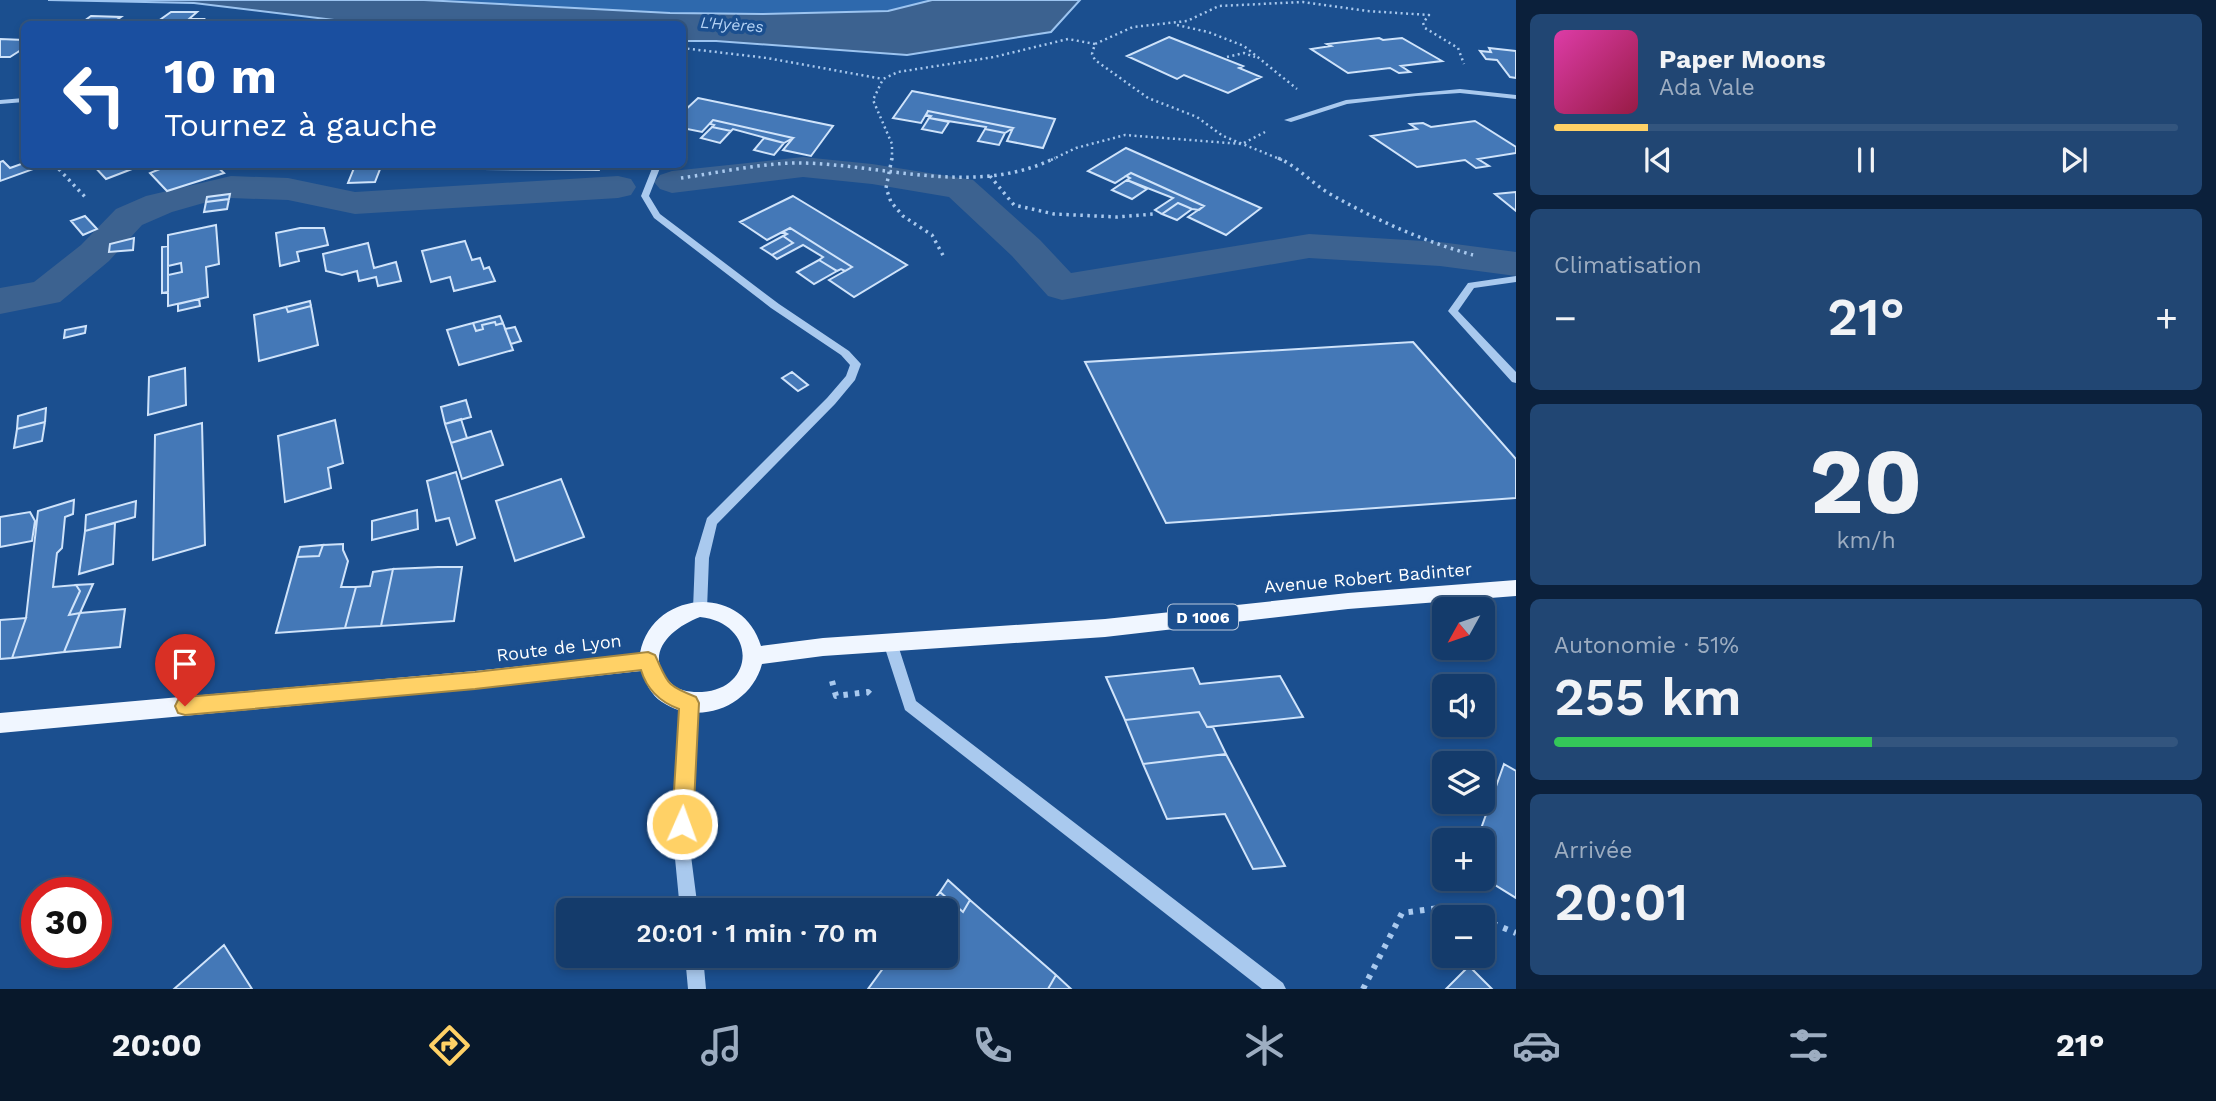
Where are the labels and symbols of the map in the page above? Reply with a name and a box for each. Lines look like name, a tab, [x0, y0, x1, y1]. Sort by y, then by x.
water label: L'Hyères	[700, 13, 764, 36]
street label: Avenue Robert Badinter	[1263, 558, 1473, 597]
north arrow	[1432, 597, 1494, 660]
road number: D 1006	[1168, 604, 1238, 630]
street label: Route de Lyon	[495, 629, 623, 666]
pin	[155, 634, 215, 706]
position arrow	[645, 787, 719, 861]
speed limit sign: 30	[21, 877, 112, 968]

